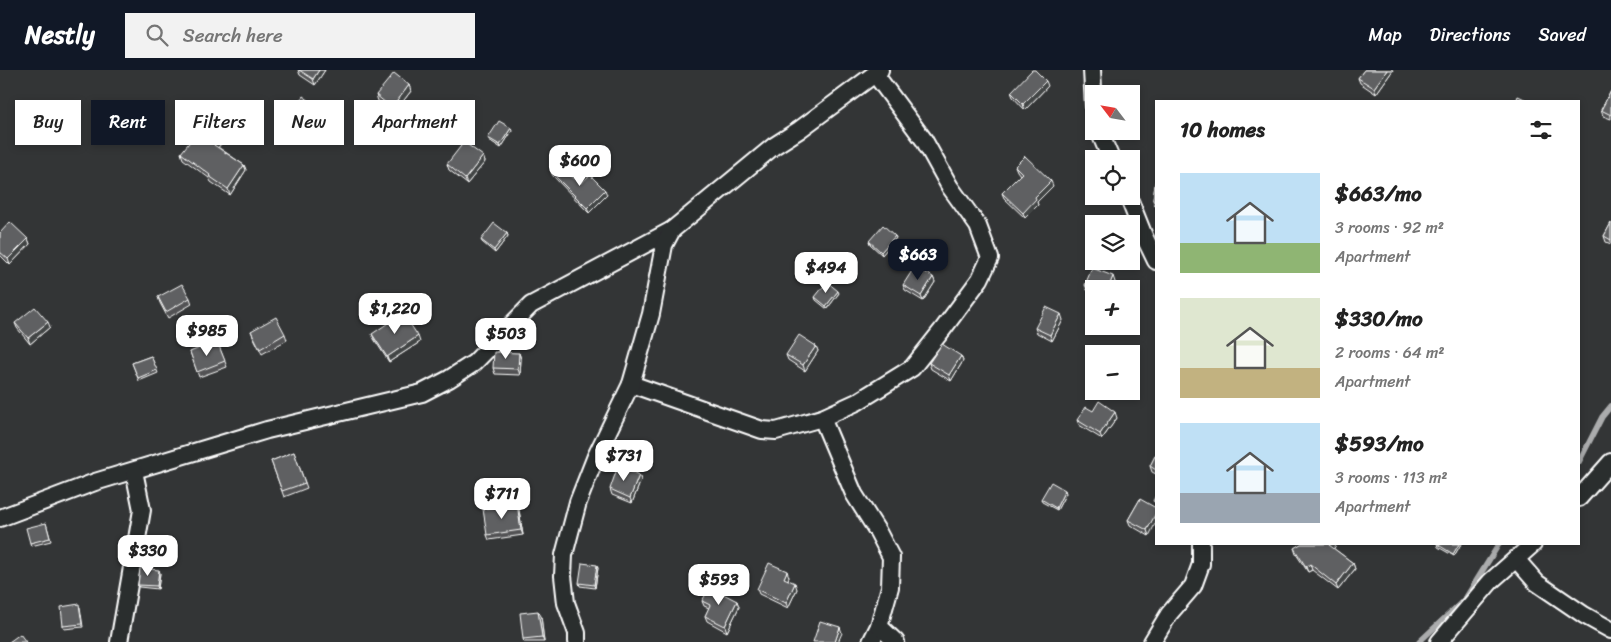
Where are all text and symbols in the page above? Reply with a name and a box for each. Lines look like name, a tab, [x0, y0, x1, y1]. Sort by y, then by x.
search box	[125, 13, 475, 58]
text: Nestly	[25, 14, 95, 56]
text: Search here	[183, 19, 283, 52]
text: Map	[1369, 19, 1402, 51]
text: Directions	[1430, 19, 1511, 51]
text: Saved	[1539, 19, 1586, 51]
icon: search	[143, 21, 171, 49]
north arrow	[1085, 85, 1140, 140]
map controls	[1085, 85, 1140, 400]
chip: Buy	[15, 100, 81, 145]
chip: Rent	[91, 100, 165, 145]
chip: Filters	[175, 100, 264, 145]
chip: New	[274, 100, 344, 145]
chip: Apartment	[354, 100, 475, 145]
text: 10 homes	[1180, 111, 1265, 149]
icon: filters	[1527, 116, 1555, 144]
pin: $600	[550, 144, 610, 187]
text: $600	[560, 146, 600, 175]
button: locate	[1085, 150, 1140, 205]
text: $663/mo	[1335, 175, 1422, 213]
icon: home	[1220, 193, 1280, 253]
text: 3 rooms · 92 m²	[1335, 213, 1444, 242]
button: layers	[1085, 215, 1140, 270]
pin: $663	[888, 238, 948, 281]
text: $663	[899, 240, 937, 269]
text: Apartment	[1335, 242, 1411, 271]
pin: $494	[796, 252, 856, 294]
text: $494	[806, 253, 846, 282]
button: +	[1085, 280, 1140, 335]
pin: $1,220	[354, 292, 436, 335]
text: $1,220	[370, 294, 420, 323]
text: $330/mo	[1335, 300, 1423, 338]
pin: $985	[177, 314, 237, 357]
text: $985	[187, 316, 227, 345]
pin: $503	[476, 318, 536, 360]
icon: home	[1220, 318, 1280, 378]
text: $503	[486, 319, 526, 348]
text: 2 rooms · 64 m²	[1335, 338, 1445, 367]
button: −	[1085, 345, 1140, 400]
text: Apartment	[1335, 367, 1411, 396]
text: $593/mo	[1335, 425, 1424, 463]
pin: $731	[594, 440, 654, 482]
text: $731	[606, 441, 642, 470]
icon: home	[1220, 443, 1280, 503]
text: 3 rooms · 113 m²	[1335, 463, 1447, 492]
pin: $711	[472, 478, 532, 520]
text: $711	[485, 479, 519, 508]
text: Apartment	[1335, 492, 1411, 521]
pin: $330	[118, 534, 178, 577]
text: $330	[129, 536, 167, 565]
pin: $593	[689, 564, 749, 606]
text: $593	[699, 565, 739, 594]

